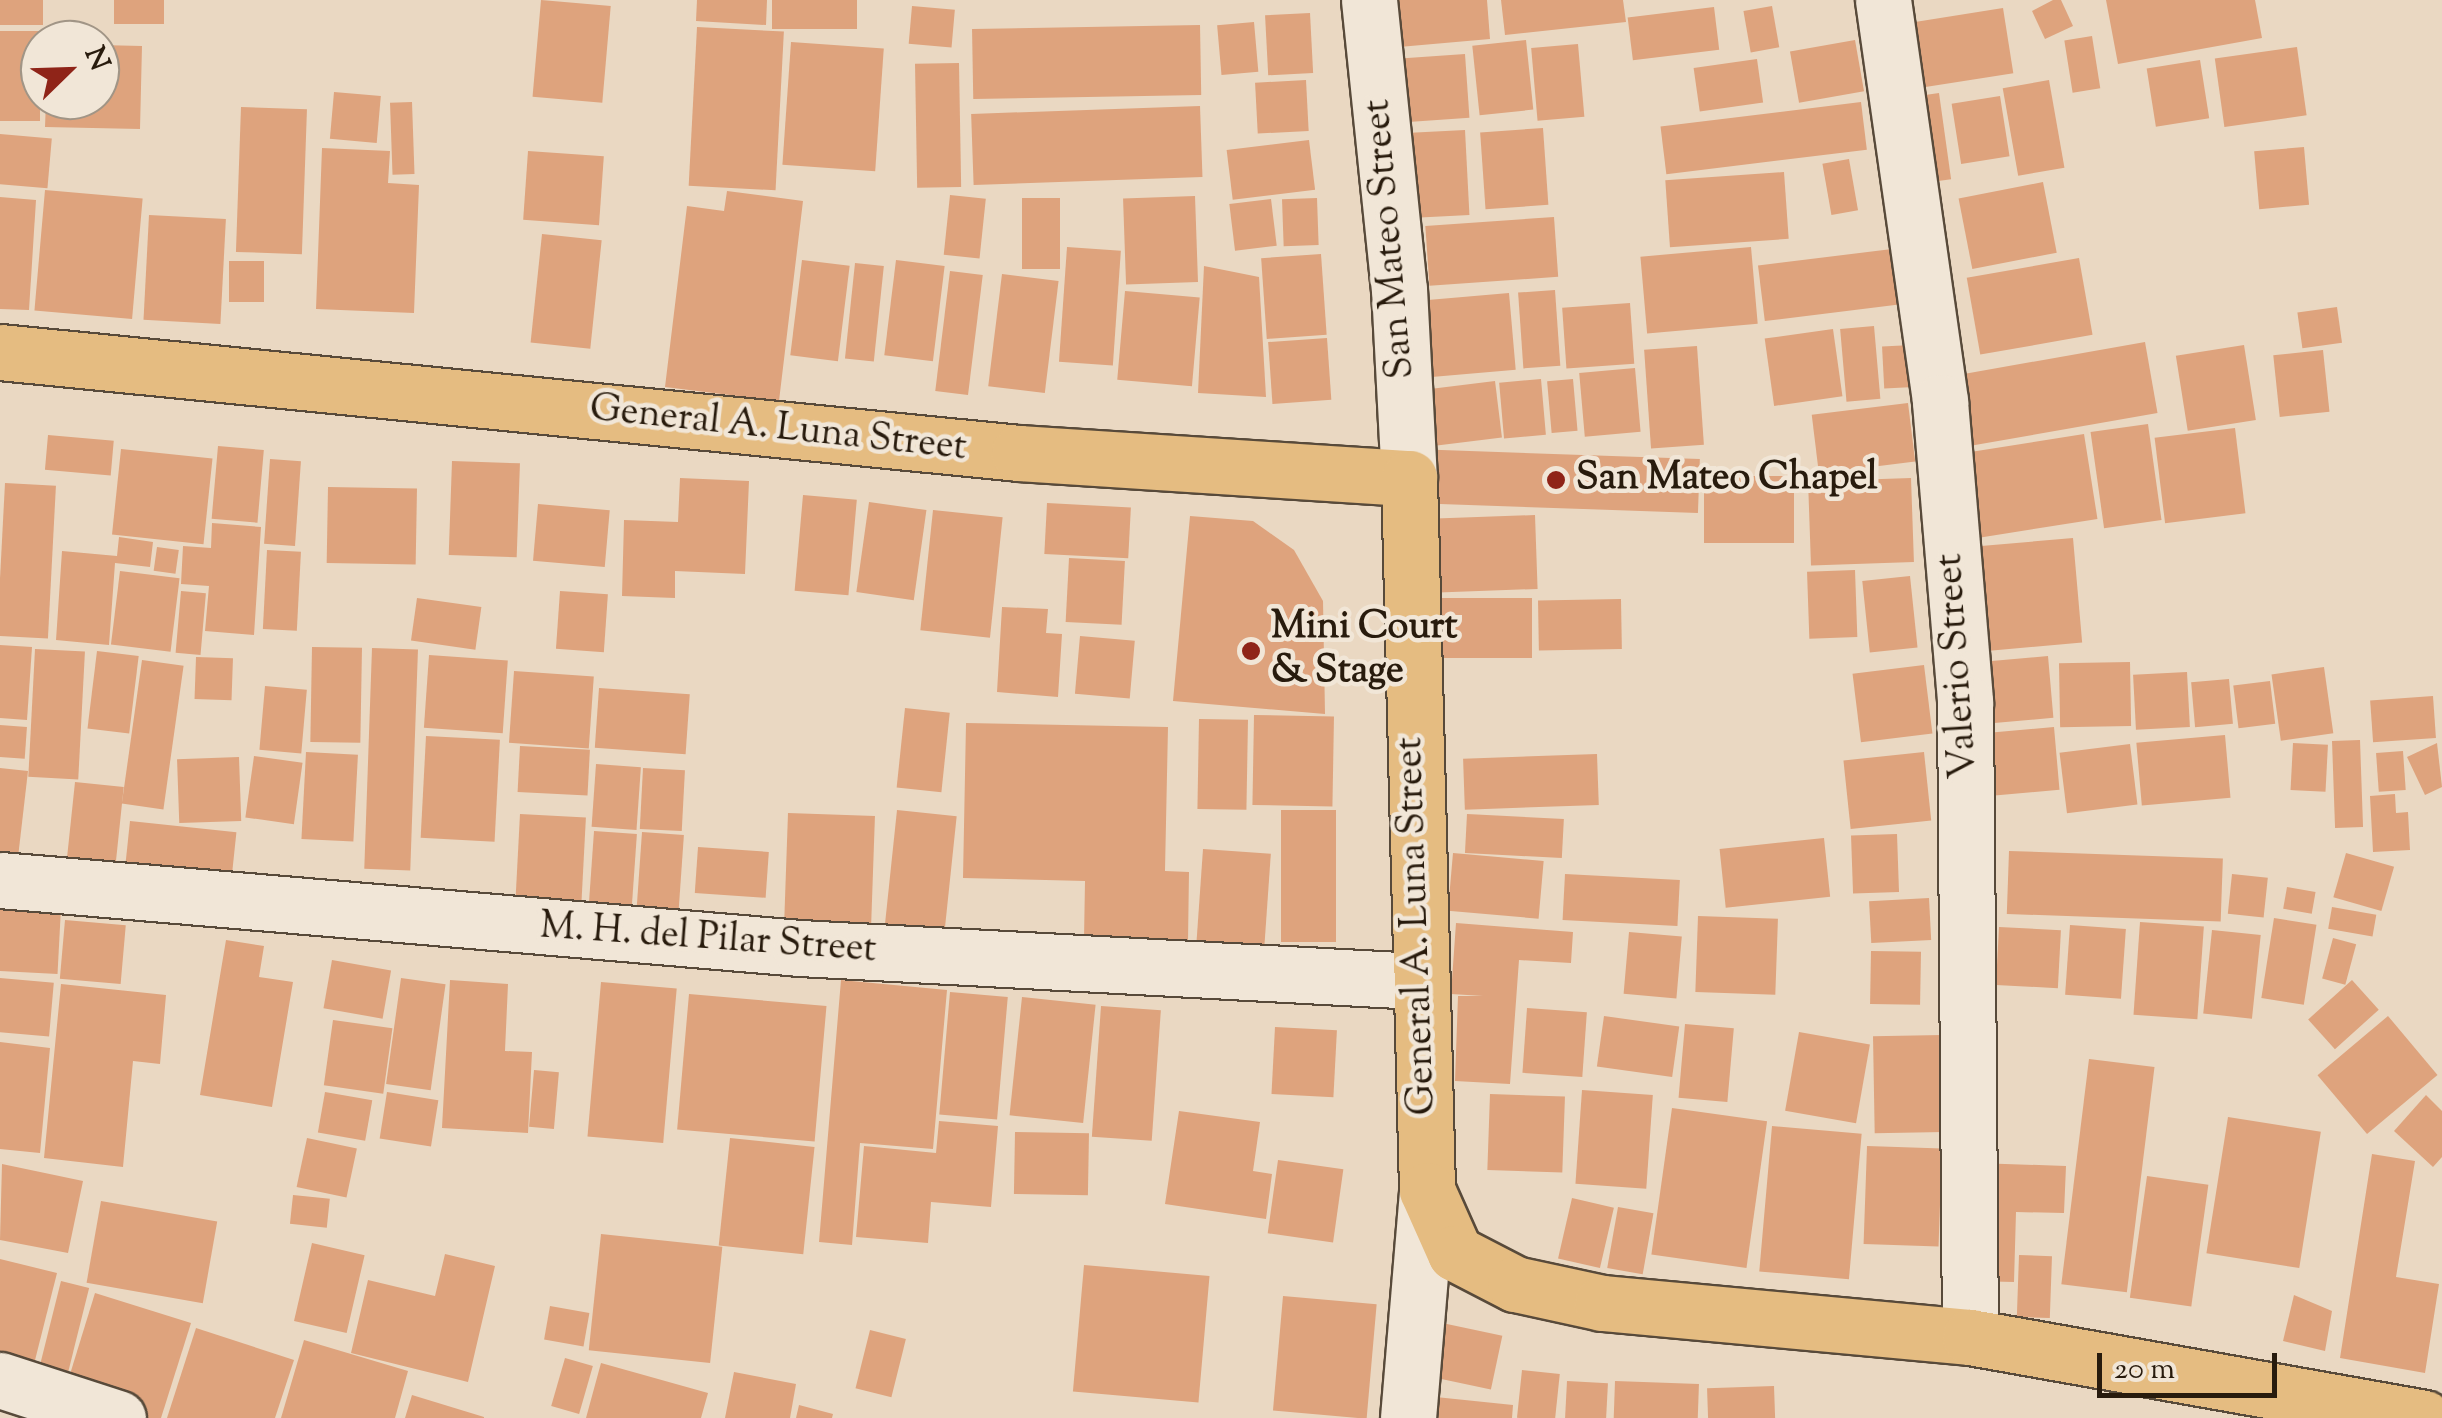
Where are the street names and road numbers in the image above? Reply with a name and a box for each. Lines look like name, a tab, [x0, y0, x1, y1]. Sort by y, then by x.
street label: San Mateo Street	[1356, 97, 1426, 381]
street label: General A. Luna Street	[587, 388, 969, 472]
street label: Valerio Street	[1928, 552, 1990, 780]
street label: General A. Luna Street	[1389, 736, 1447, 1116]
street label: M. H. del Pilar Street	[538, 905, 878, 975]

